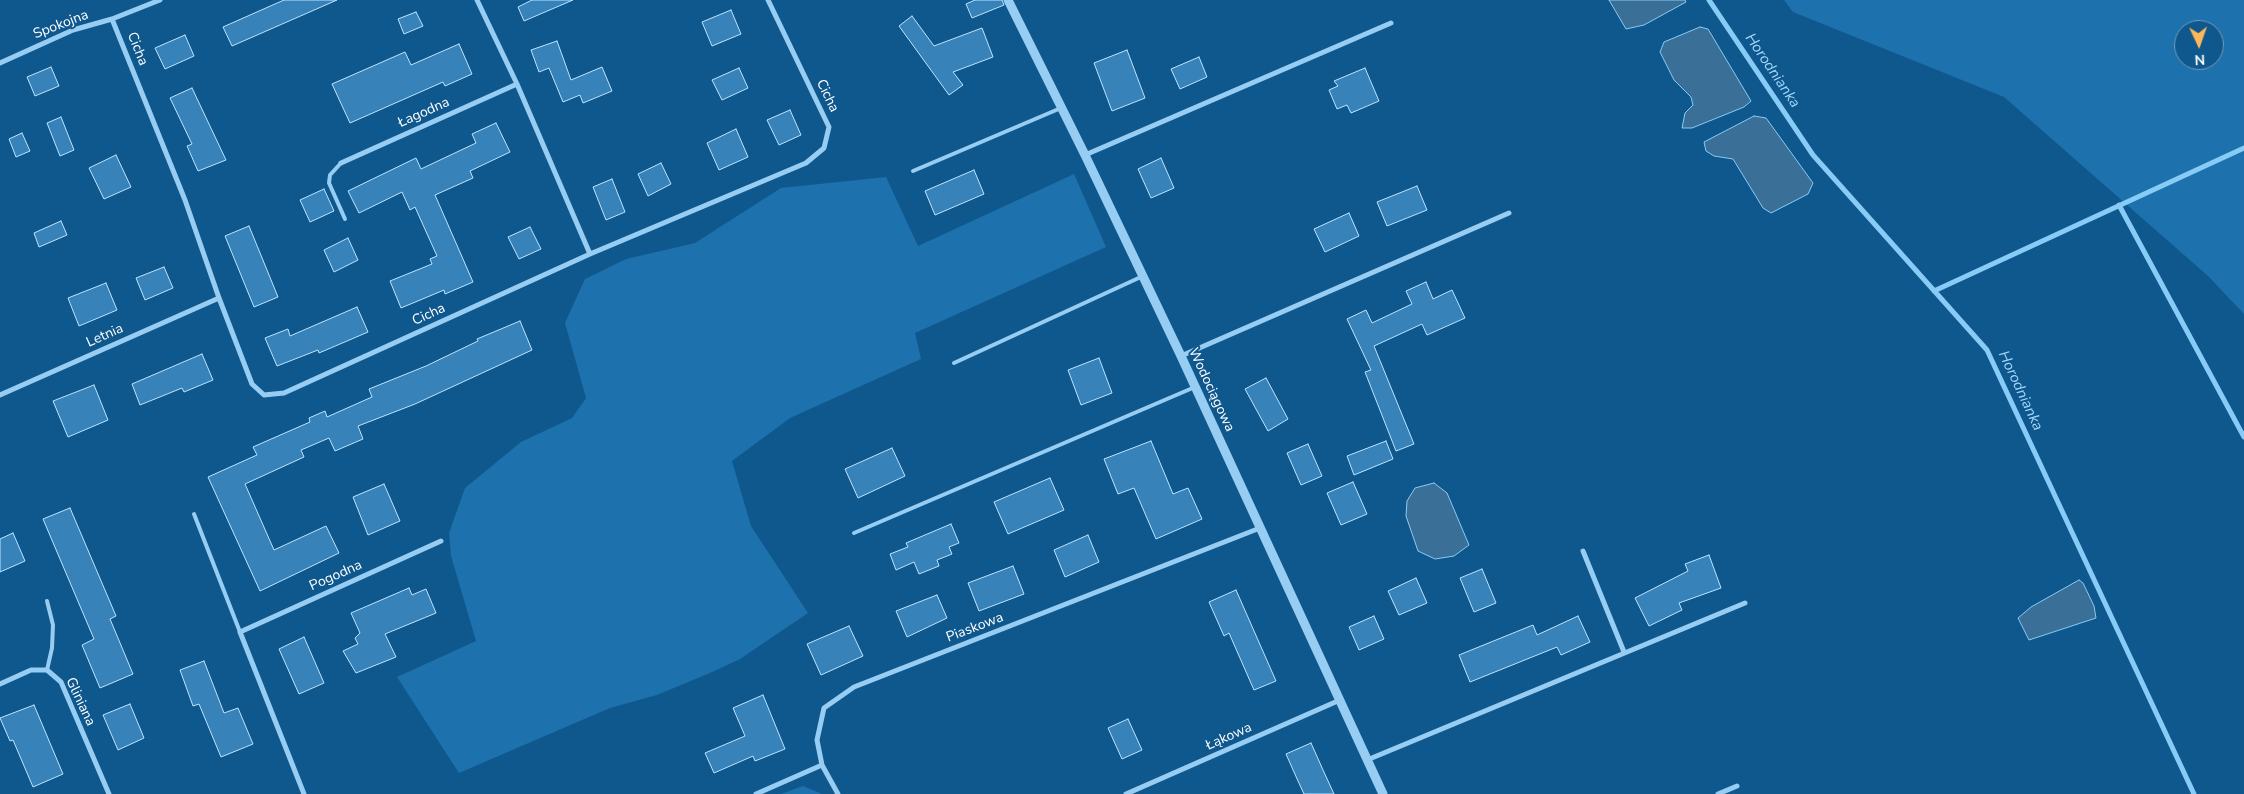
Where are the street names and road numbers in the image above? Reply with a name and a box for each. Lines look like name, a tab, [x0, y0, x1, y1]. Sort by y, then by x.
street label: Spokojna	[31, 7, 91, 43]
street label: Cicha	[123, 30, 151, 68]
street label: Cicha	[812, 77, 842, 115]
street label: Łagodna	[396, 94, 452, 132]
street label: Cicha	[410, 300, 448, 330]
street label: Letnia	[84, 320, 126, 352]
street label: Wodociągowa	[1184, 345, 1238, 435]
street label: Pogodna	[307, 557, 365, 595]
street label: Piaskowa	[944, 609, 1006, 647]
street label: Gliniana	[61, 675, 99, 729]
street label: Łąkowa	[1203, 719, 1255, 755]

